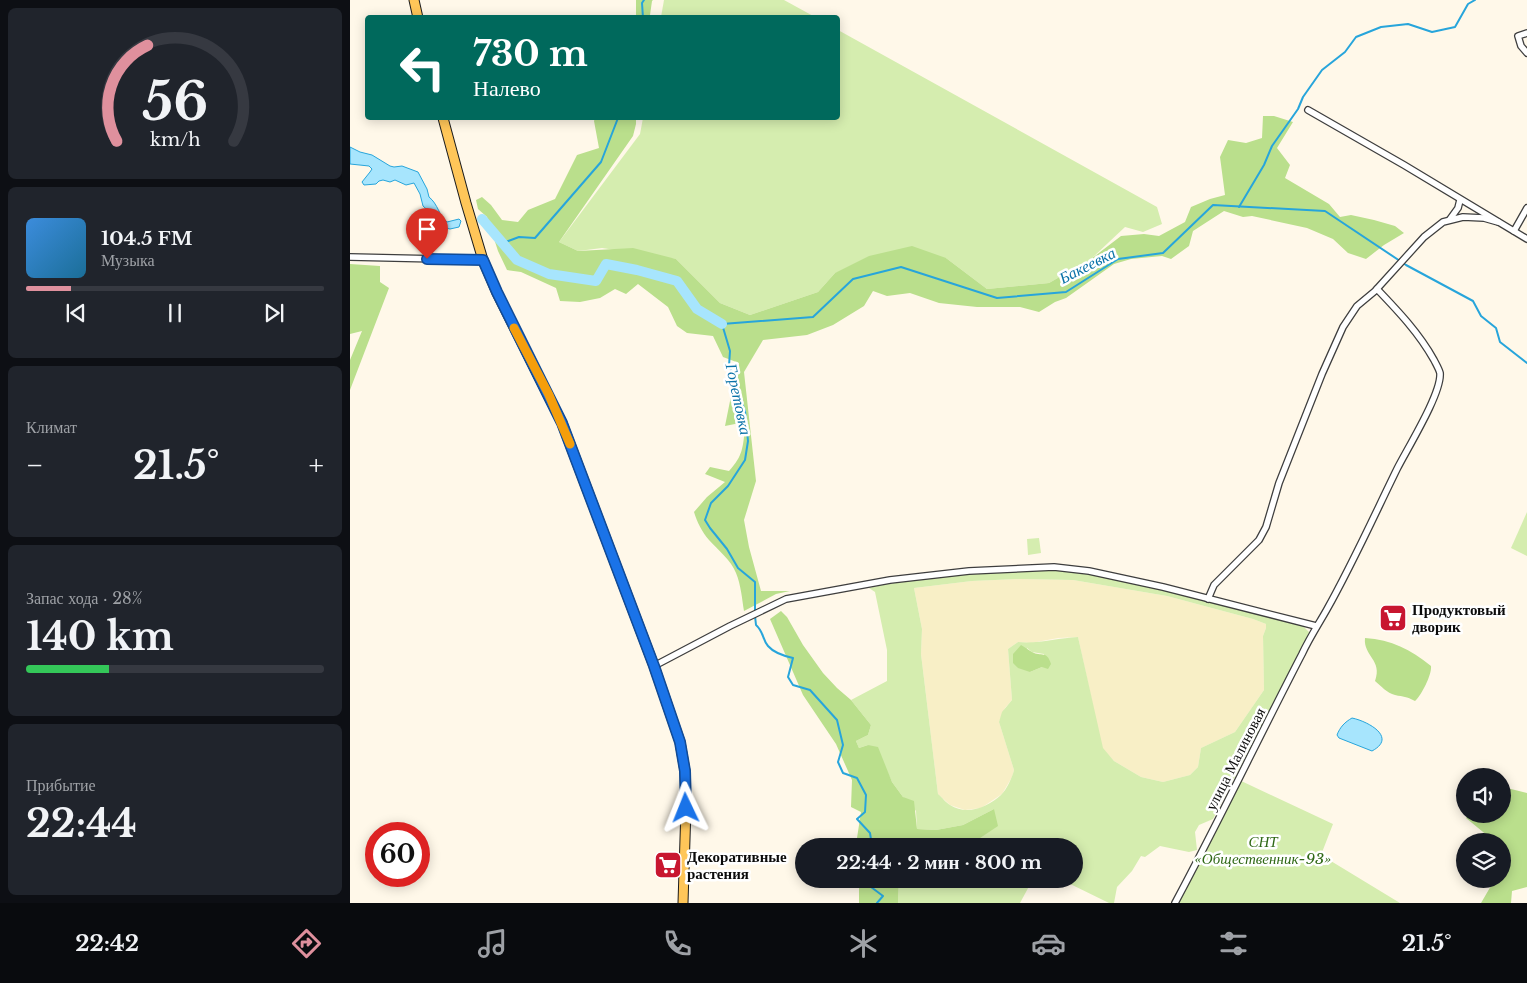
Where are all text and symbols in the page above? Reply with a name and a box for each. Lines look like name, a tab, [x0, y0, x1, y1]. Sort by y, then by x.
text: 730 m	[473, 32, 588, 75]
icon: left	[390, 35, 455, 100]
text: 56	[142, 70, 208, 134]
text: Налево	[473, 75, 541, 102]
text: km/h	[150, 129, 200, 151]
pin	[406, 208, 448, 259]
icon: arrive	[413, 215, 441, 243]
text: 104.5 FM	[101, 227, 192, 250]
water label: Бакеевка	[1054, 242, 1119, 288]
text: Музыка	[101, 250, 155, 270]
icon: previous	[62, 299, 90, 327]
icon: pause	[161, 299, 189, 327]
icon: next	[260, 299, 288, 327]
water label: Горетовка	[721, 360, 756, 437]
text: Климат	[26, 417, 77, 437]
text: 21.5°	[133, 442, 219, 489]
text: −	[26, 448, 44, 483]
text: +	[309, 448, 324, 483]
text: Запас хода · 28%	[26, 588, 142, 608]
place label: Продуктовый дворик	[1412, 600, 1506, 636]
supermarket icon: Продуктовый дворик	[1378, 603, 1408, 633]
text: 140 km	[26, 613, 174, 660]
street label: улица Малиновая	[1201, 704, 1269, 814]
map controls	[1456, 768, 1511, 888]
button: sound	[1456, 768, 1511, 823]
text: Прибытие	[26, 775, 96, 795]
position arrow	[659, 781, 711, 833]
text: 22:44	[26, 800, 137, 847]
speed limit sign: 60	[365, 822, 430, 887]
park label: СНТ «Общественник-93»	[1195, 832, 1331, 868]
button: layers	[1456, 833, 1511, 888]
place label: Декоративные растения	[687, 847, 787, 883]
supermarket icon: Декоративные растения	[653, 850, 683, 880]
text: 22:44 · 2 мин · 800 m	[836, 851, 1042, 874]
icon: directions	[289, 926, 324, 961]
icon: music	[475, 926, 510, 961]
icon: phone	[660, 926, 695, 961]
icon: climate	[846, 926, 881, 961]
icon: car	[1031, 926, 1066, 961]
icon: filters	[1216, 926, 1251, 961]
text: 22:42	[75, 930, 139, 957]
text: 21.5°	[1402, 930, 1452, 957]

